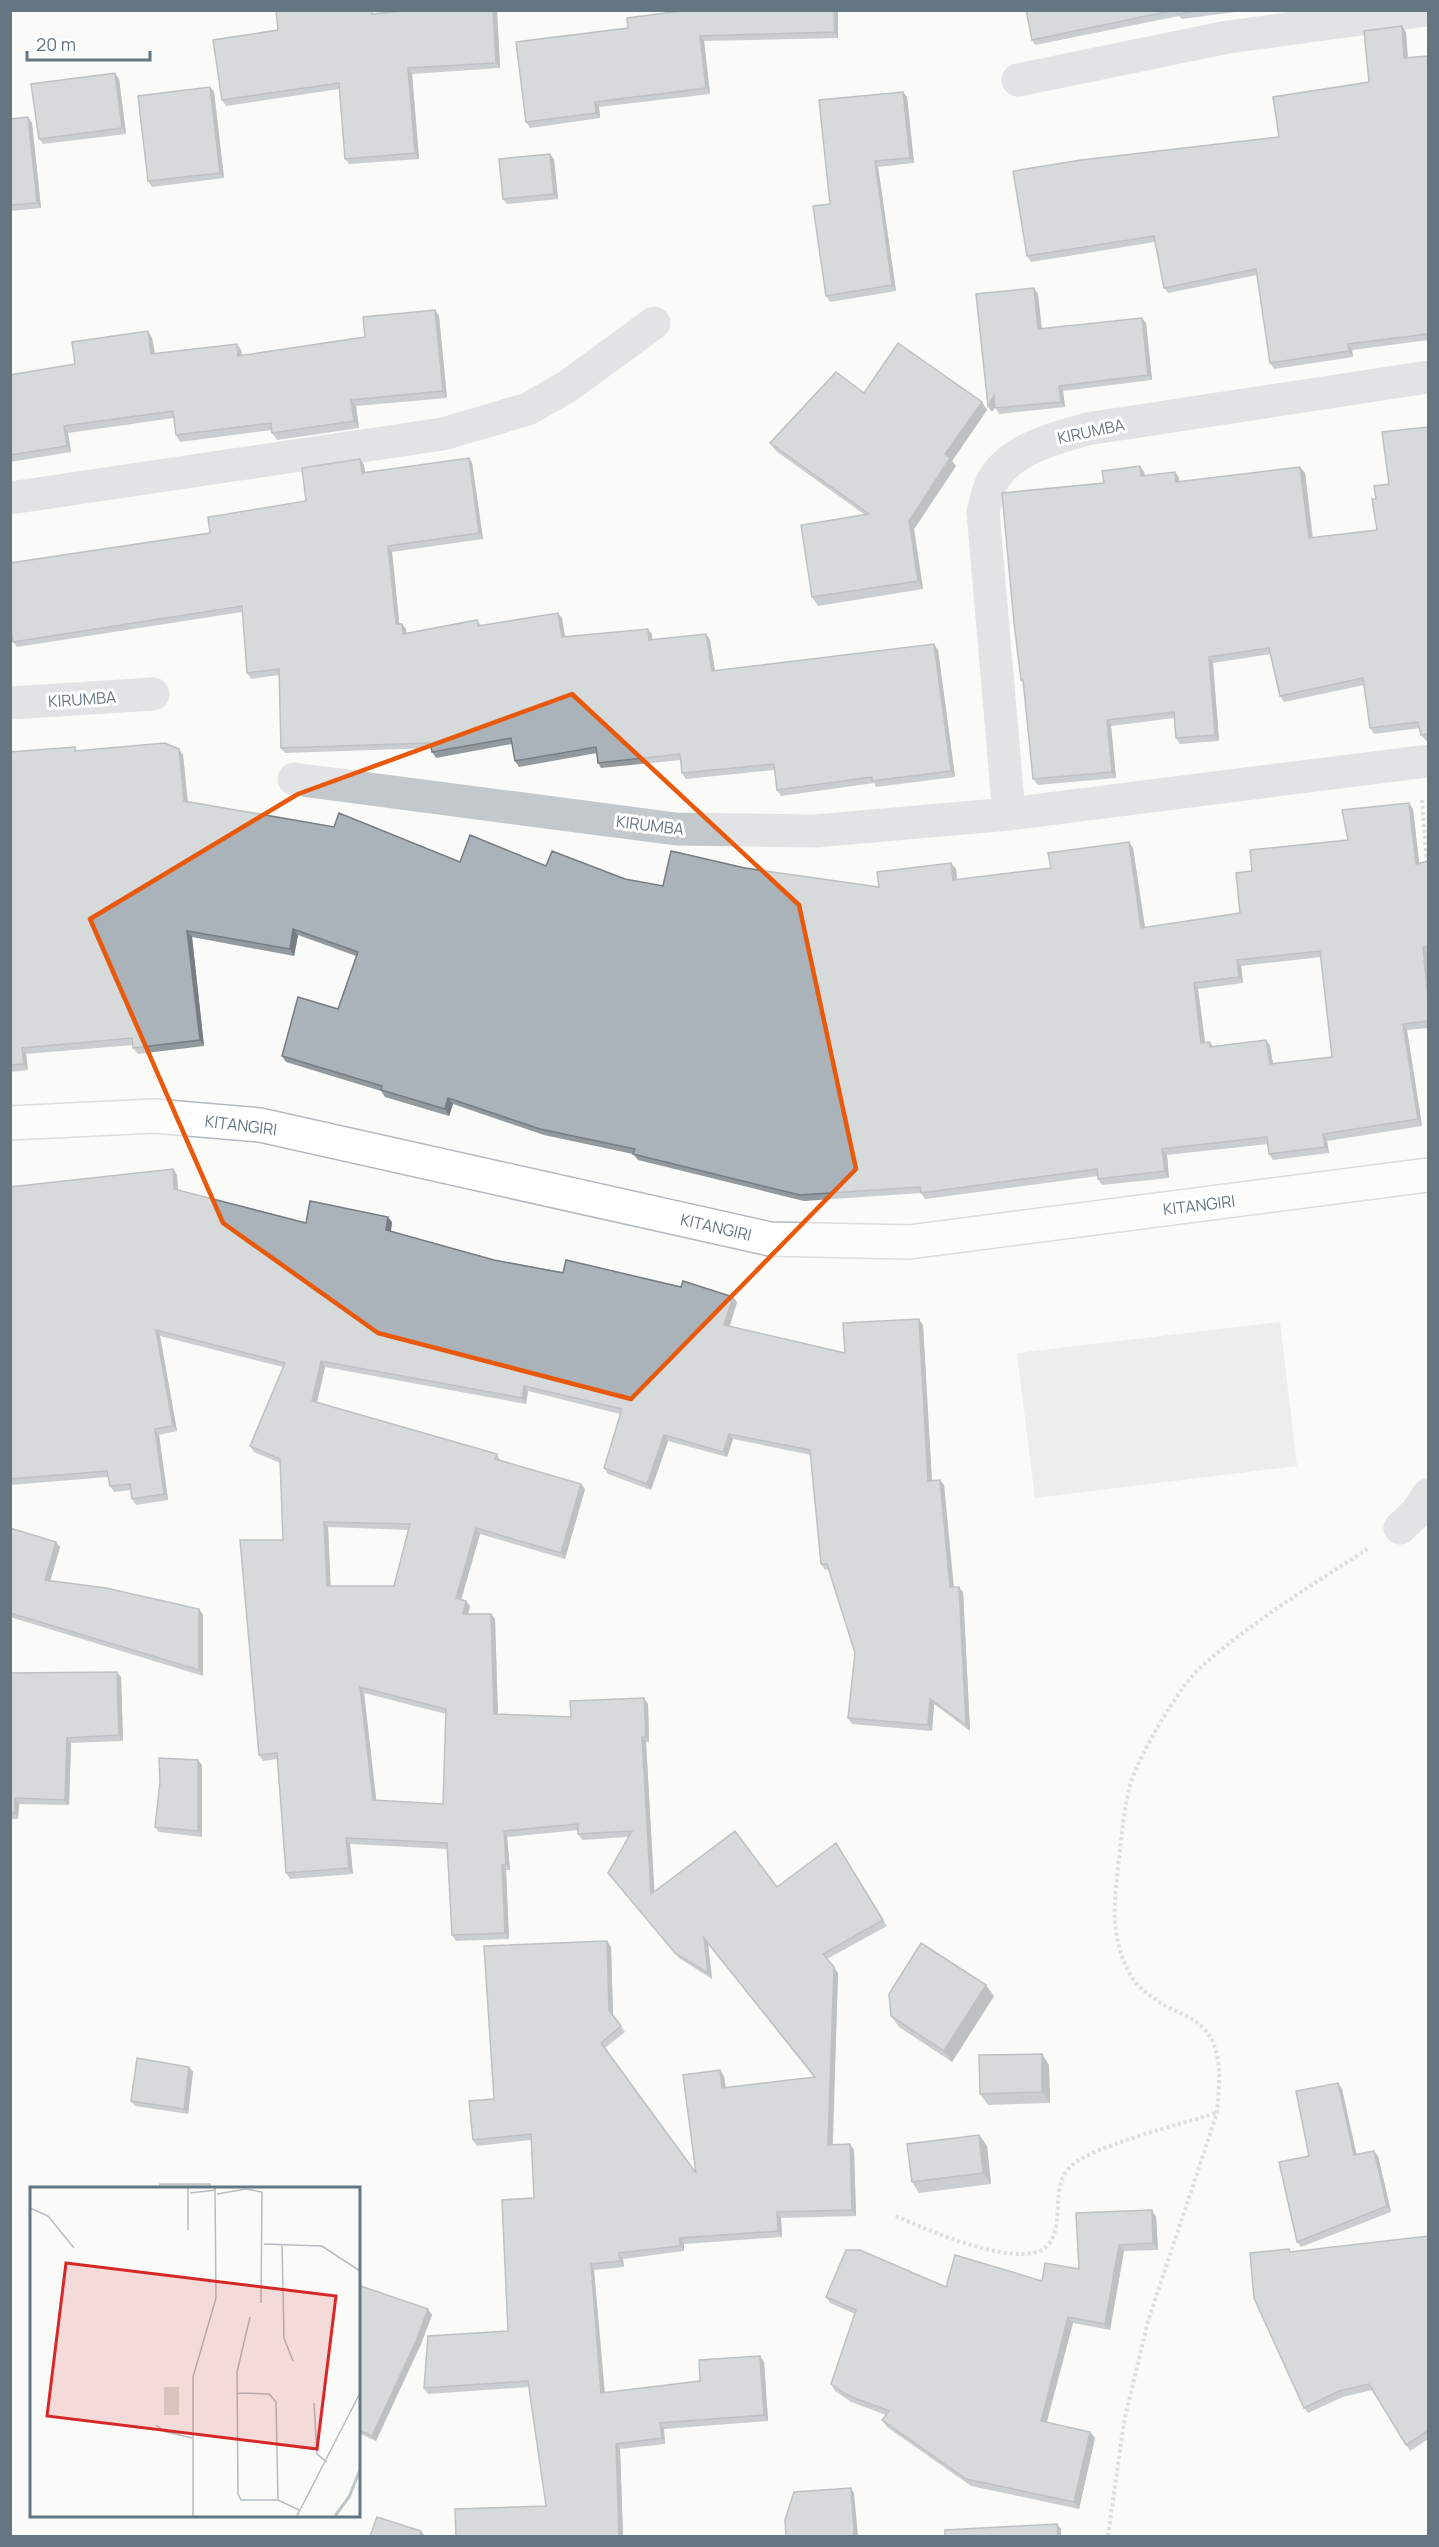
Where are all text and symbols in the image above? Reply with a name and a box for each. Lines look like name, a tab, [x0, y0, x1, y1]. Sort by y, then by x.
scale bar	[27, 24, 150, 62]
text: 20 m	[36, 32, 76, 56]
street label: KIRUMBA	[1055, 413, 1127, 449]
street label: KIRUMBA	[47, 686, 117, 712]
street label: KIRUMBA	[615, 810, 685, 840]
street label: KITANGIRI	[204, 1110, 278, 1140]
street label: KITANGIRI	[1162, 1190, 1236, 1220]
street label: KITANGIRI	[678, 1208, 754, 1246]
inset map	[30, 2187, 360, 2517]

